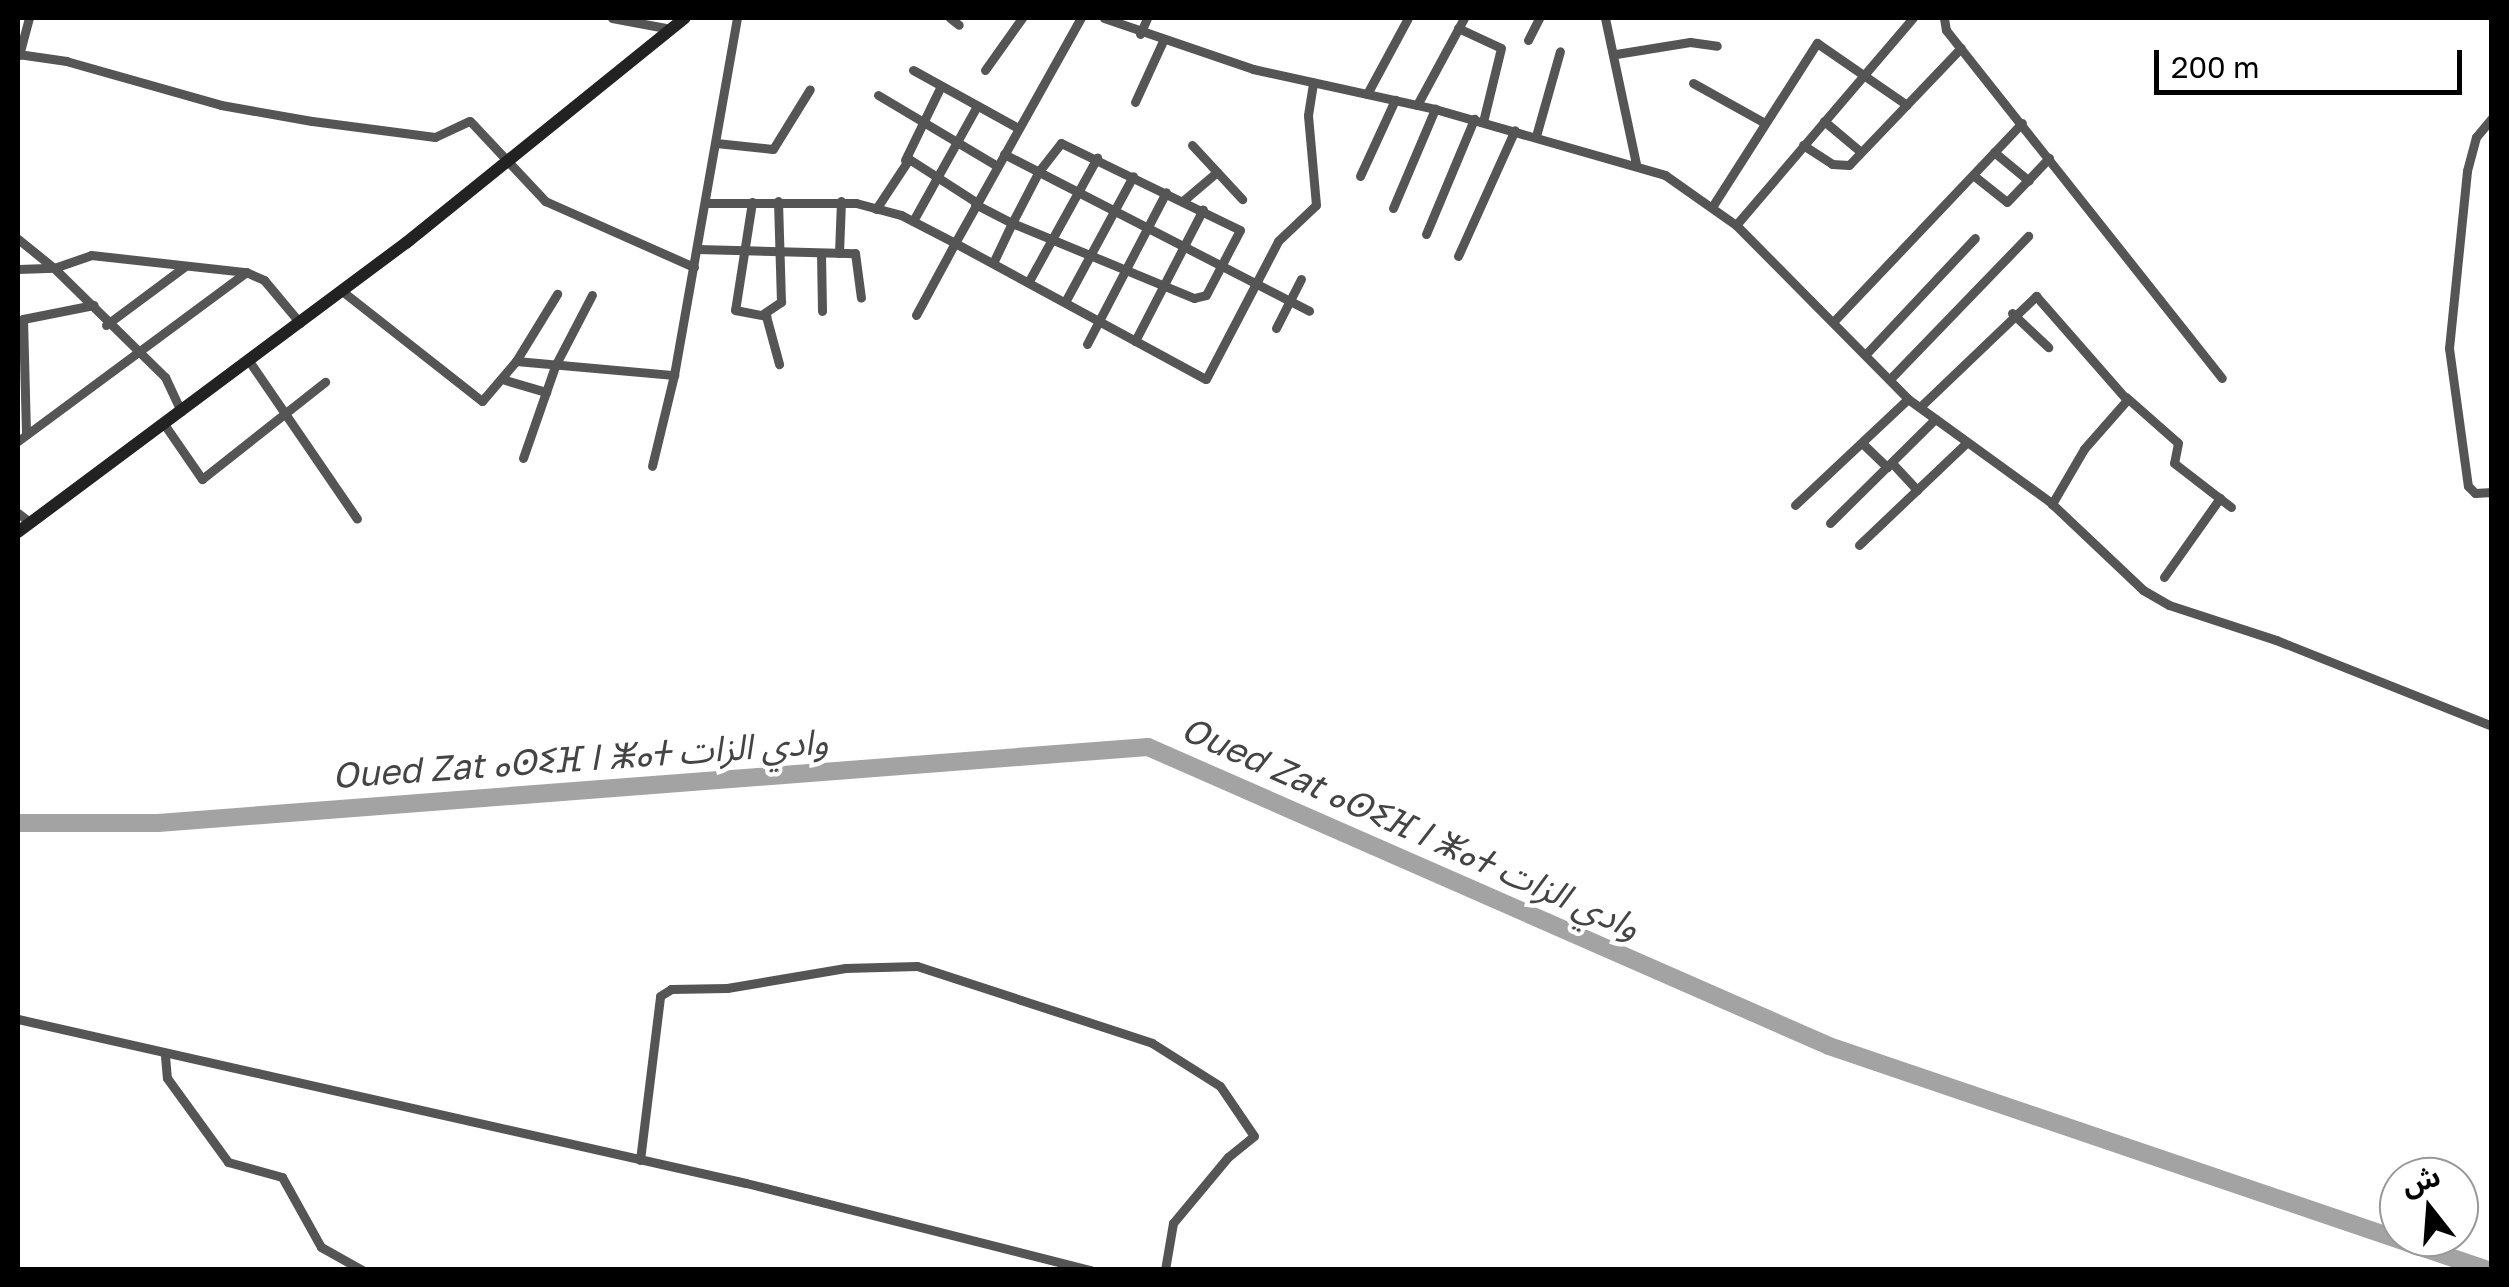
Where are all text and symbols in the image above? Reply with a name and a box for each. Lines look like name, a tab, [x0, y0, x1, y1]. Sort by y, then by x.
scale bar	[2159, 30, 2466, 92]
text: 200 m	[2171, 49, 2260, 85]
water label: Oued Zat ⴰⵙⵉⴼ ⵏ ⵥⴰⵜ وادي الزات	[1175, 707, 1647, 947]
water label: Oued Zat ⴰⵙⵉⴼ ⵏ ⵥⴰⵜ وادي الزات	[331, 720, 829, 796]
north arrow	[2379, 1157, 2479, 1257]
text: ش	[2397, 1158, 2444, 1201]

